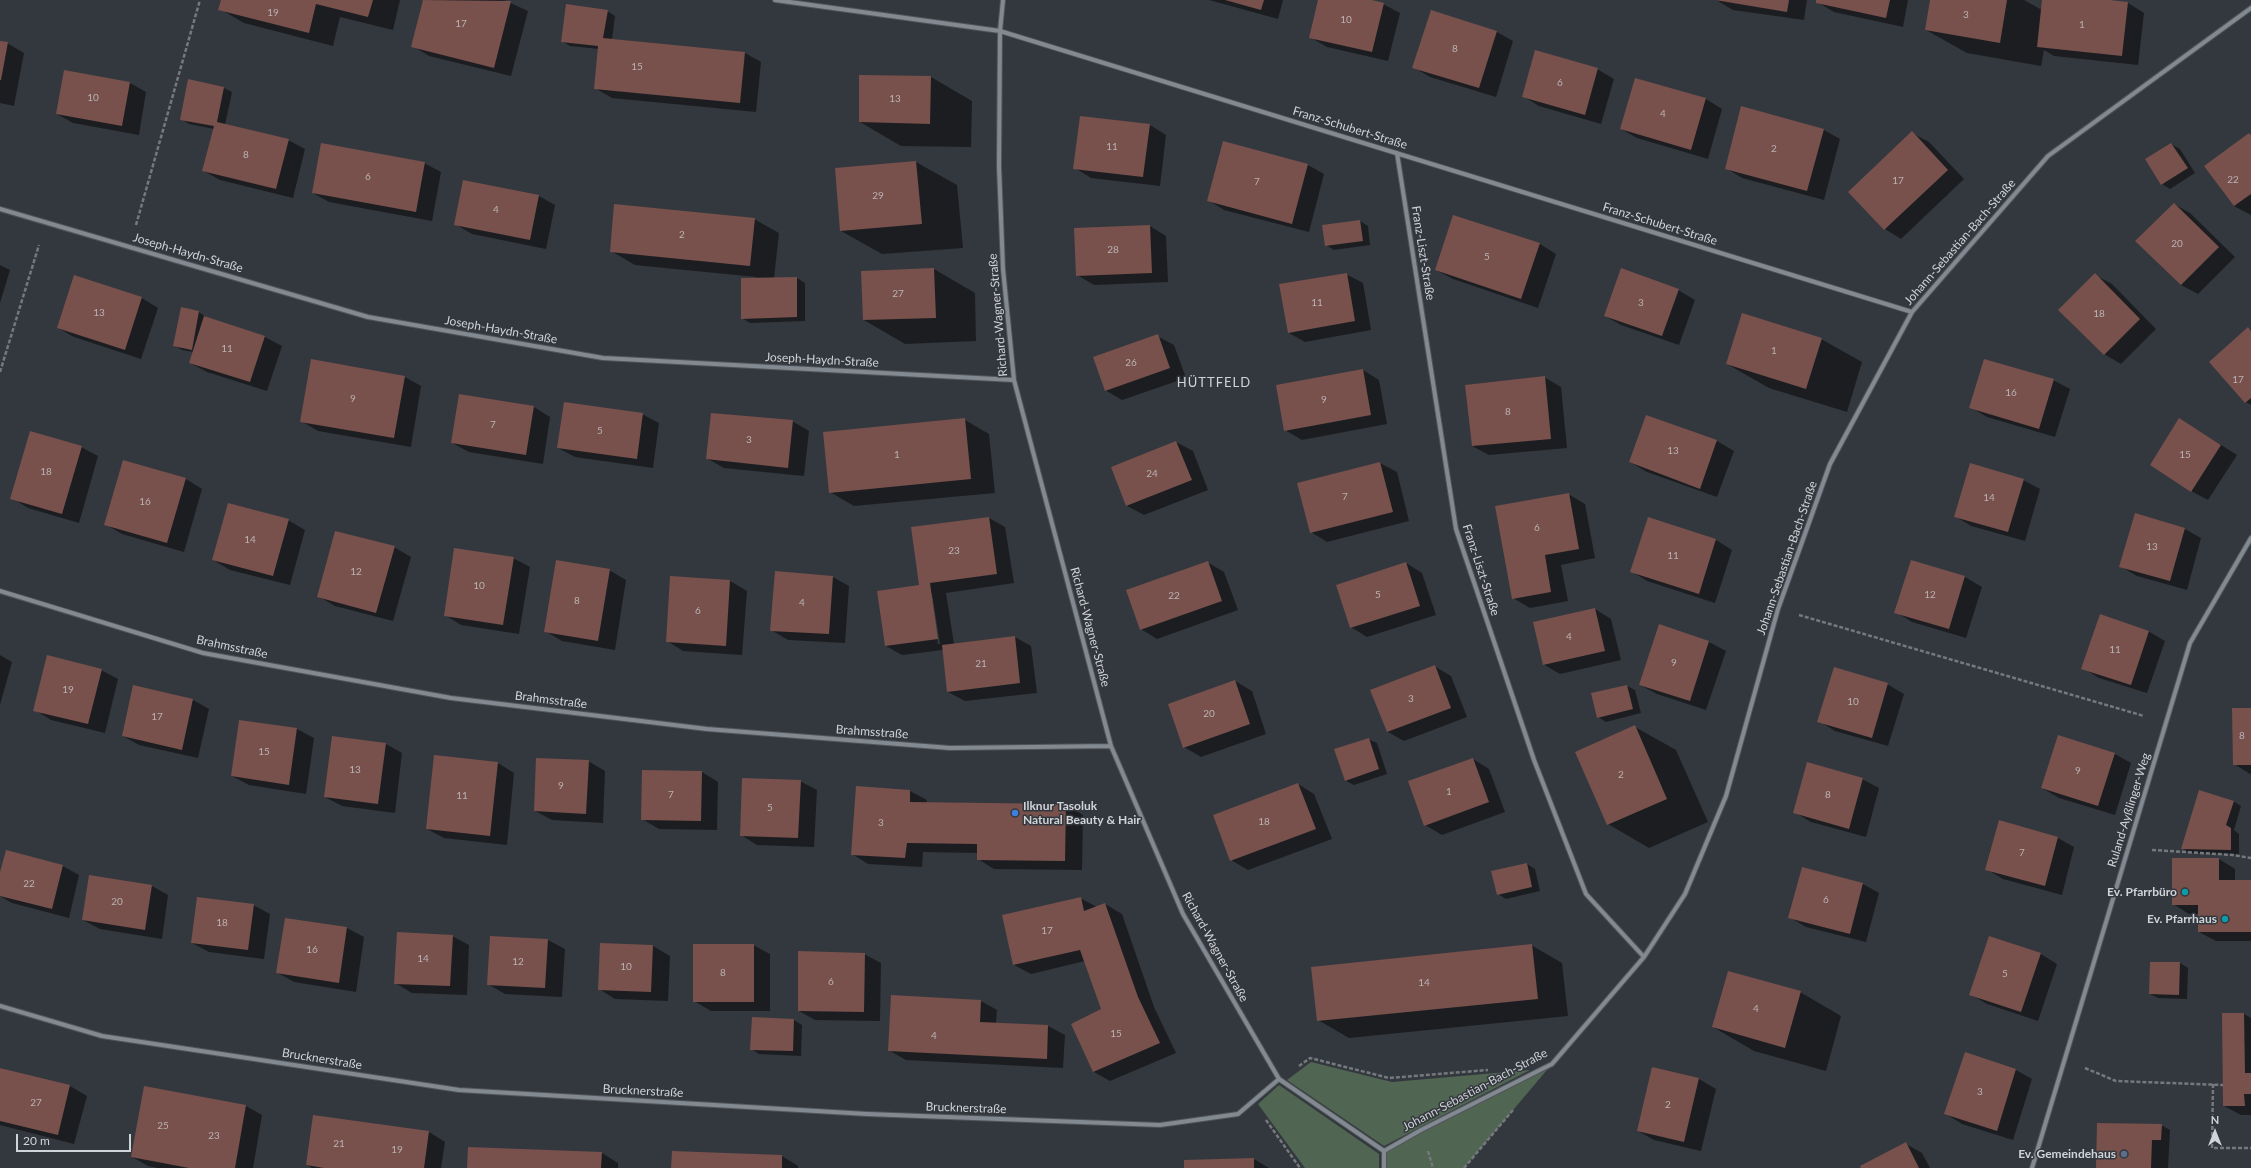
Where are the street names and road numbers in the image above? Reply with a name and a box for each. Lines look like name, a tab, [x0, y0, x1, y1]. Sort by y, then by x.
street label: Franz-Schubert-Straße	[1291, 104, 1409, 152]
street label: Johann-Sebastian-Bach-Straße	[1901, 176, 2019, 308]
street label: Franz-Schubert-Straße	[1601, 200, 1719, 248]
street label: Franz-Liszt-Straße	[1408, 205, 1438, 301]
street label: Joseph-Haydn-Straße	[131, 230, 245, 276]
street label: Richard-Wagner-Straße	[985, 253, 1011, 377]
street label: Joseph-Haydn-Straße	[444, 313, 558, 347]
street label: Joseph-Haydn-Straße	[765, 350, 879, 370]
street label: Johann-Sebastian-Bach-Straße	[1754, 479, 1820, 637]
street label: Franz-Liszt-Straße	[1459, 522, 1503, 618]
street label: Richard-Wagner-Straße	[1067, 566, 1113, 688]
street label: Brahmsstraße	[195, 632, 269, 662]
street label: Brahmsstraße	[514, 688, 588, 712]
street label: Brahmsstraße	[835, 722, 909, 742]
street label: Ruland-Ayßlinger-Weg	[2105, 751, 2153, 869]
street label: Richard-Wagner-Straße	[1179, 890, 1251, 1004]
street label: Brucknerstraße	[281, 1046, 363, 1072]
street label: Johann-Sebastian-Bach-Straße	[1400, 1046, 1550, 1134]
street label: Brucknerstraße	[602, 1082, 684, 1100]
street label: Brucknerstraße	[925, 1099, 1007, 1117]

